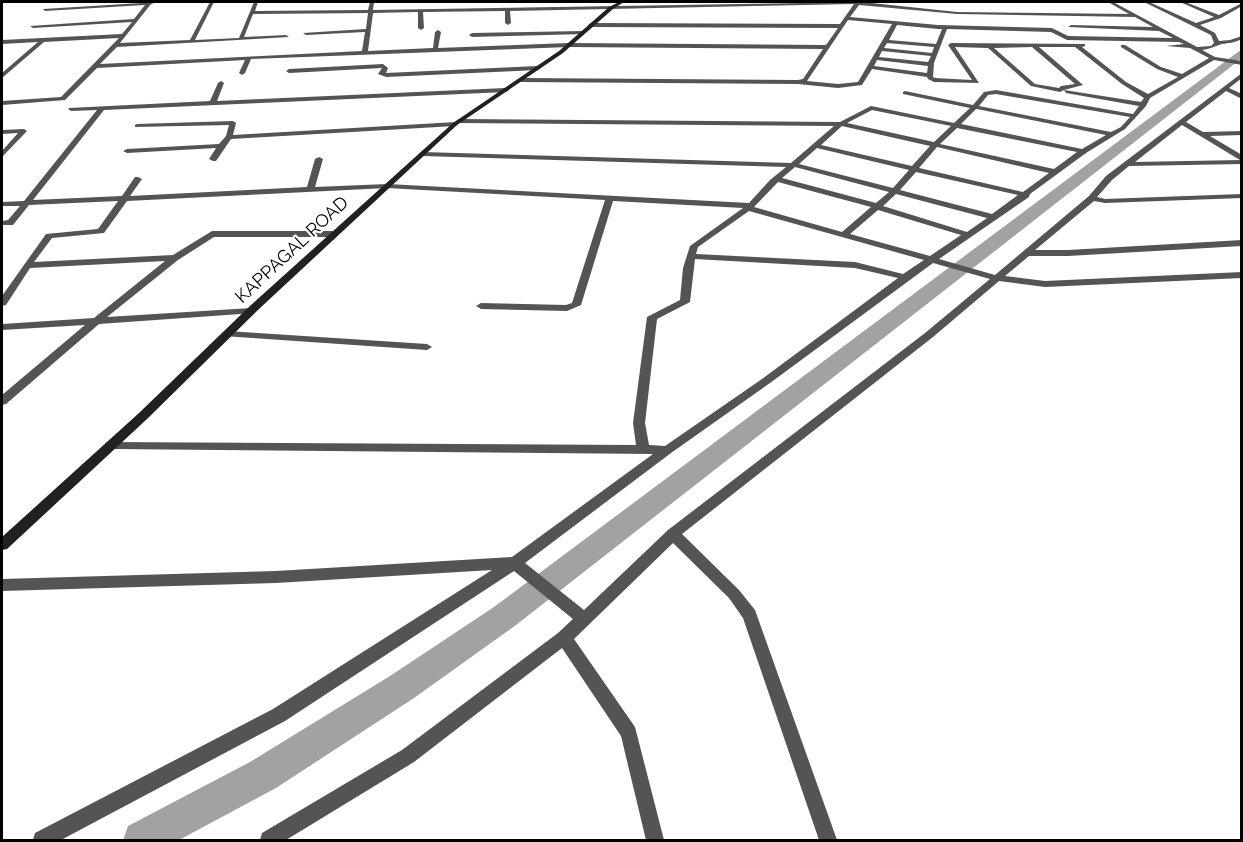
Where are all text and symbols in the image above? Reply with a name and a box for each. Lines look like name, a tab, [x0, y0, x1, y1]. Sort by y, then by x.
street label: KAPPAGAL ROAD	[231, 192, 353, 308]

